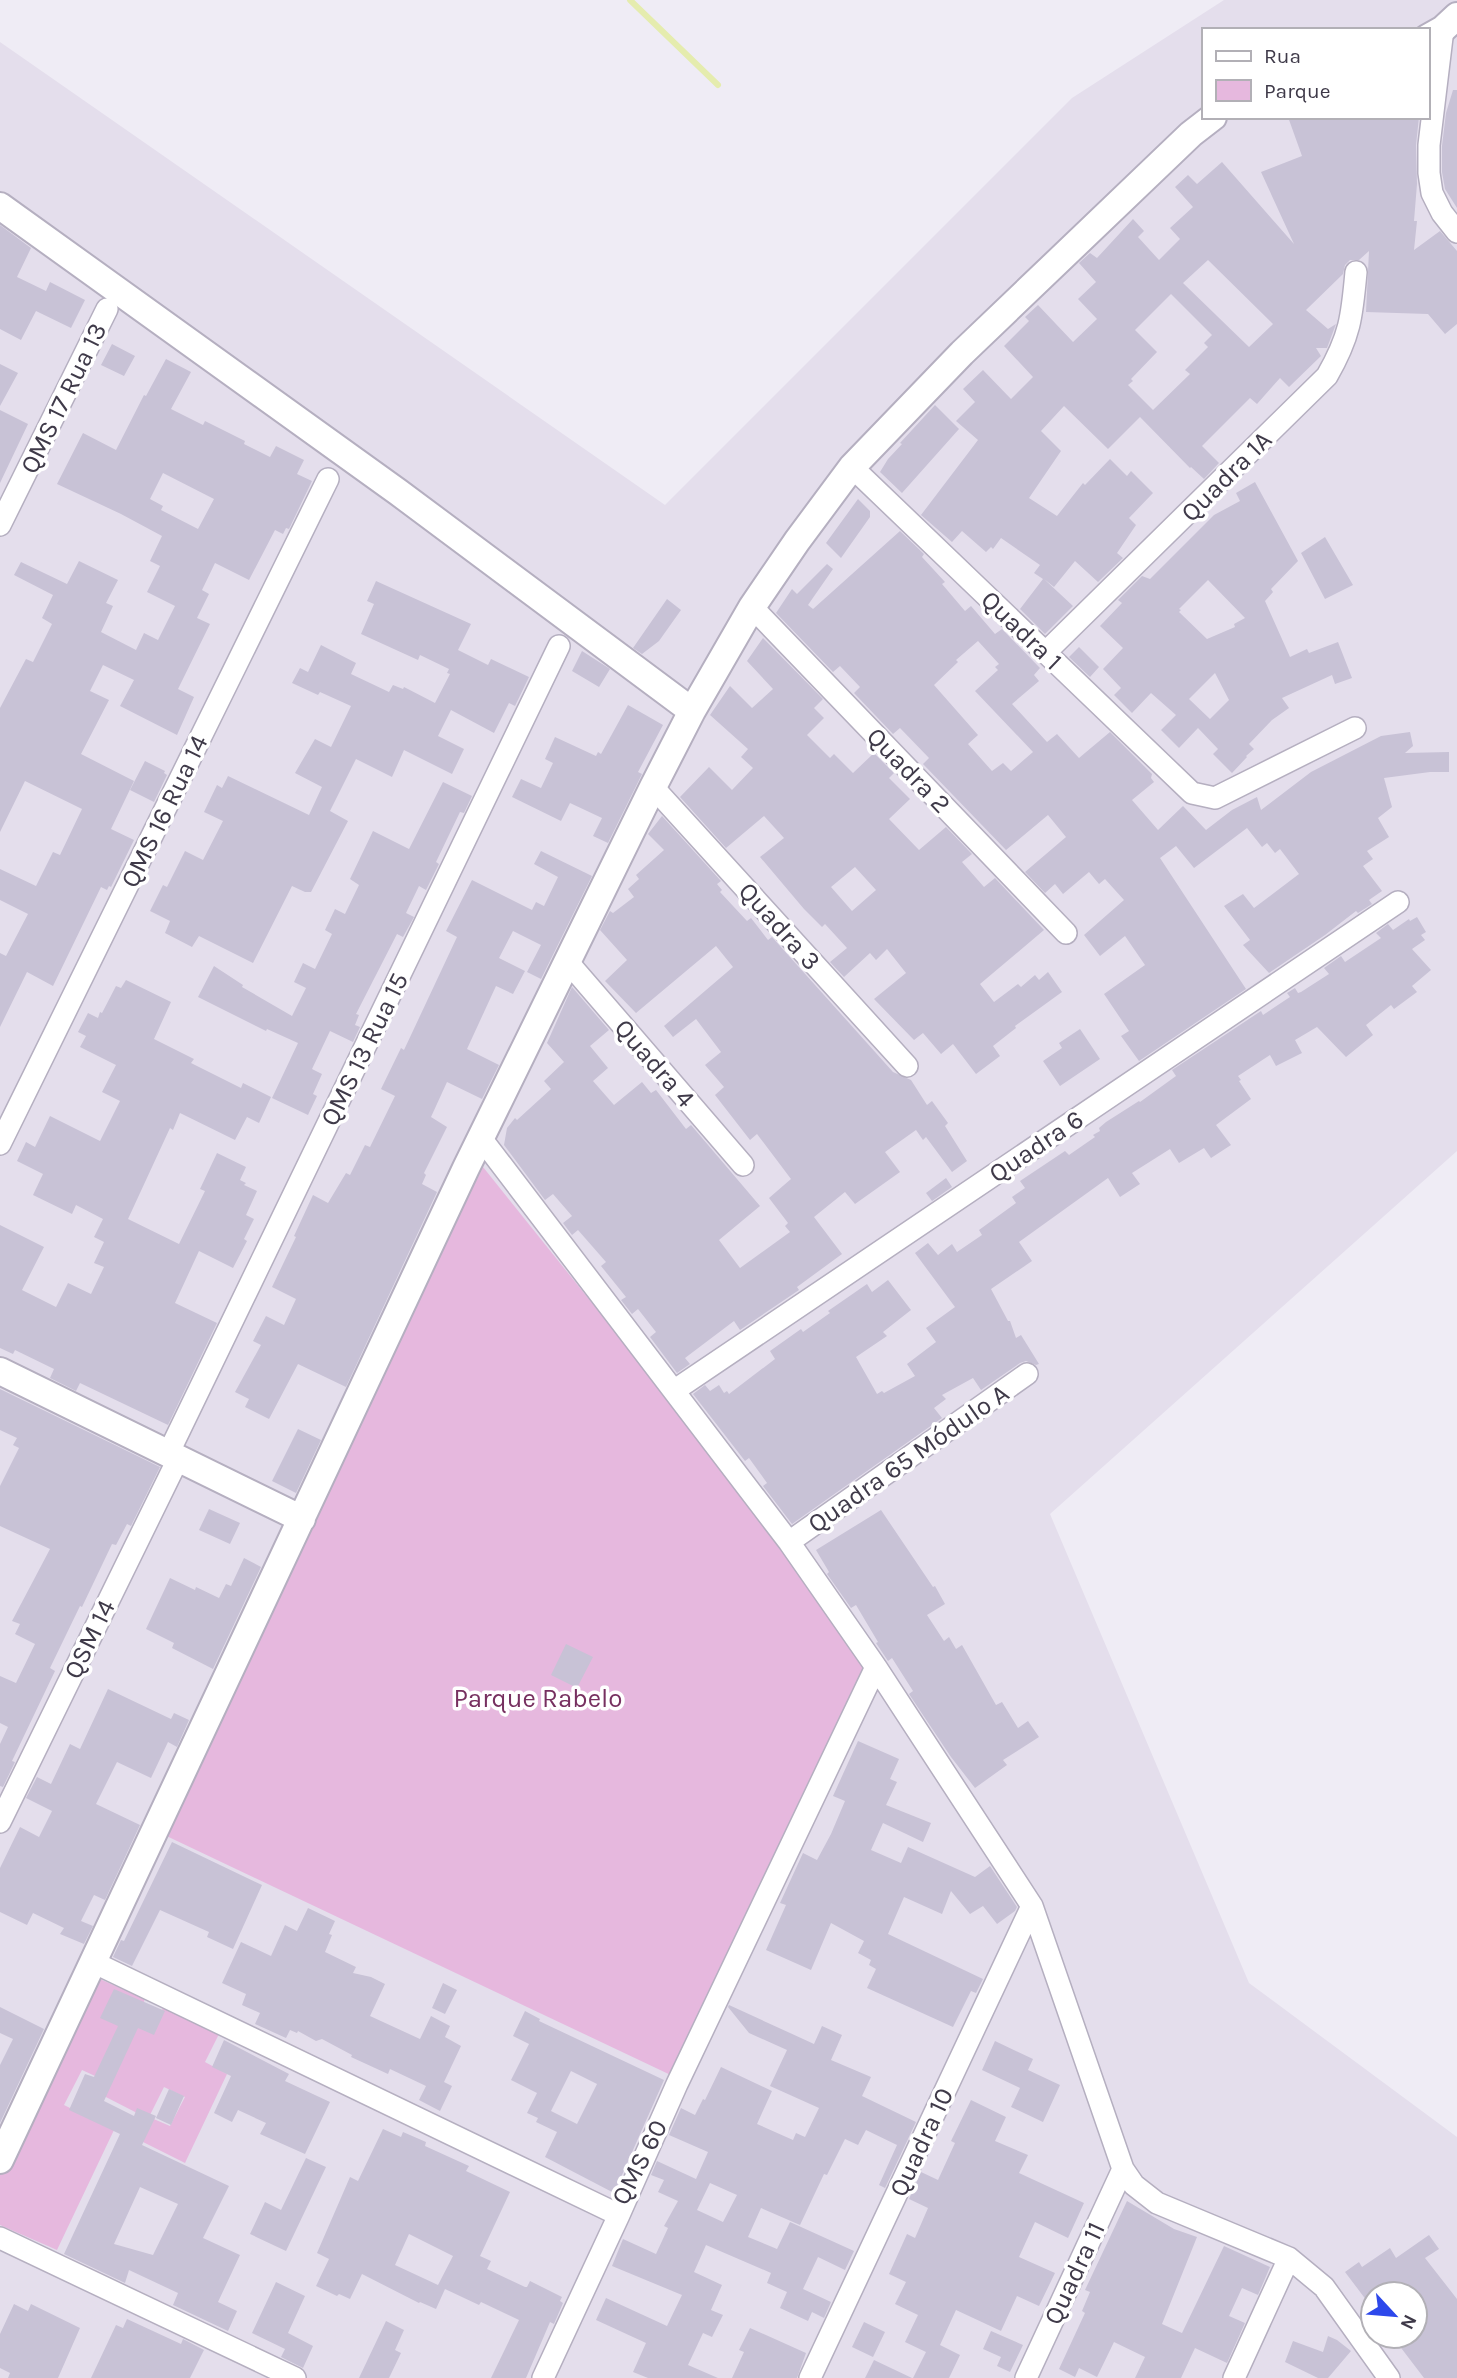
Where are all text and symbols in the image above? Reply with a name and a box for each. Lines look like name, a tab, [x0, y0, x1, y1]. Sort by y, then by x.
legend	[1202, 28, 1429, 119]
text: Rua	[1264, 44, 1301, 68]
text: Parque	[1264, 79, 1331, 103]
street label: QMS 17 Rua 13	[14, 318, 113, 479]
street label: Quadra 1A	[1174, 424, 1278, 528]
street label: Quadra 1	[975, 584, 1069, 677]
street label: Quadra 2	[860, 721, 957, 820]
street label: QMS 16 Rua 14	[114, 730, 215, 893]
street label: Quadra 3	[732, 876, 827, 977]
street label: QMS 13 Rua 15	[314, 968, 415, 1131]
street label: Quadra 4	[608, 1013, 701, 1114]
street label: Quadra 6	[983, 1104, 1089, 1189]
street label: Quadra 65 Módulo A	[802, 1377, 1015, 1539]
street label: QSM 14	[57, 1595, 122, 1684]
park label: Parque Rabelo	[453, 1683, 623, 1714]
street label: Quadra 10	[883, 2083, 960, 2201]
street label: QMS 60	[605, 2115, 674, 2210]
street label: Quadra 11	[1037, 2217, 1112, 2329]
north arrow	[1359, 2280, 1429, 2350]
text: N	[1396, 2311, 1421, 2333]

